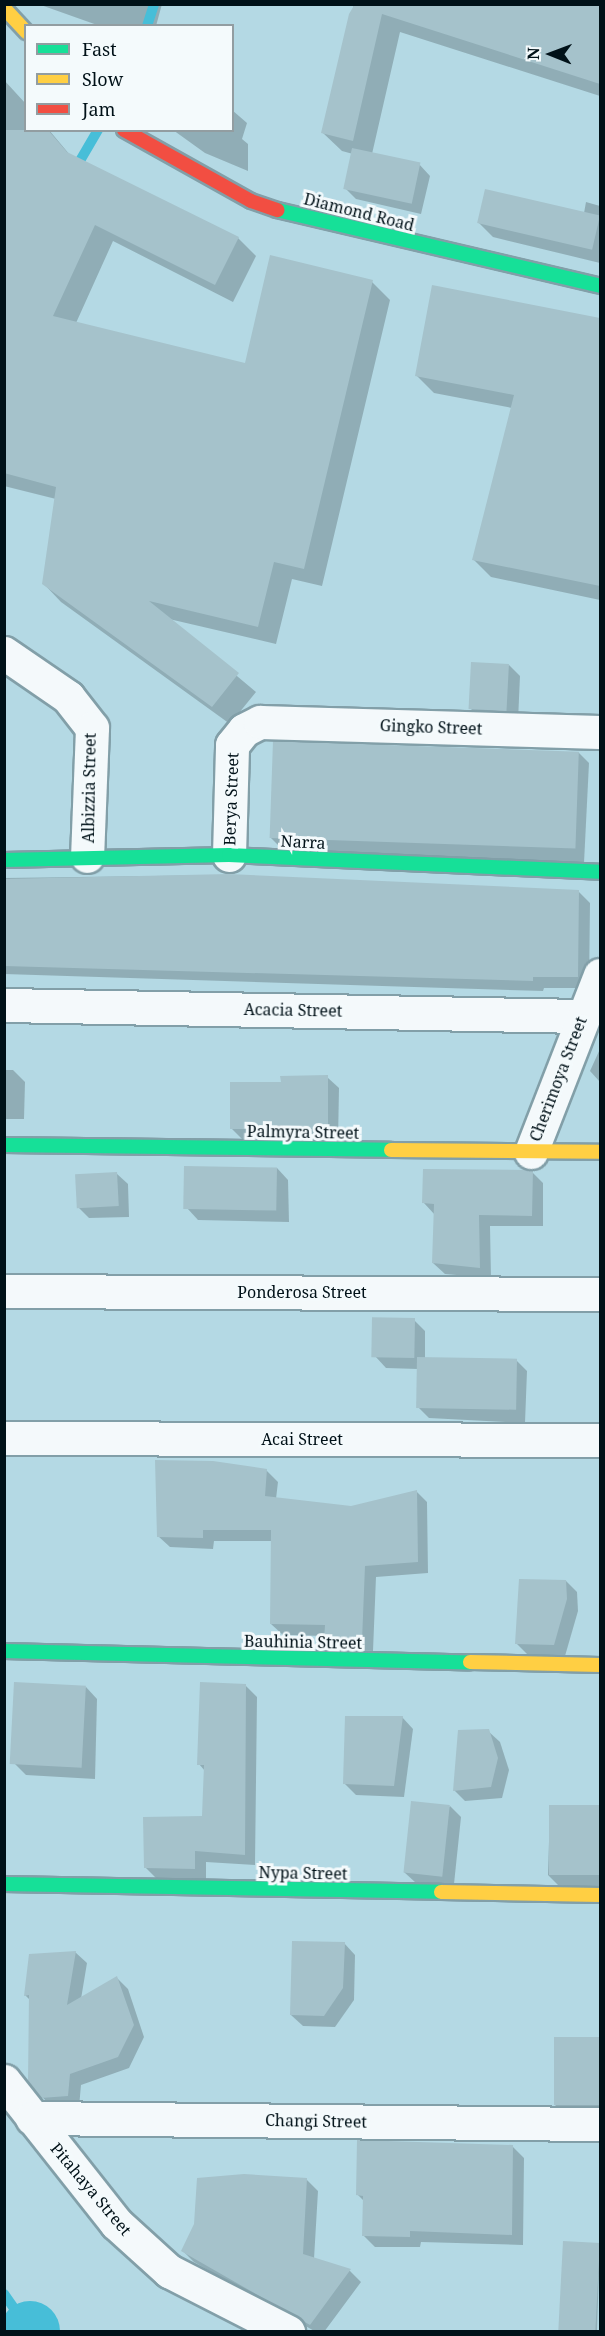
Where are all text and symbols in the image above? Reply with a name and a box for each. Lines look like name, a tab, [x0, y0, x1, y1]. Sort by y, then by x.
legend	[24, 24, 234, 132]
north arrow	[521, 24, 581, 84]
text: Fast	[82, 37, 117, 61]
text: N	[522, 47, 544, 60]
text: Slow	[82, 67, 123, 91]
text: Jam	[82, 97, 116, 121]
street label: Diamond Road	[302, 189, 416, 235]
street label: Gingko Street	[379, 716, 483, 738]
street label: Albizzia Street	[78, 733, 100, 843]
street label: Berya Street	[220, 752, 242, 846]
street label: Narra	[280, 831, 326, 853]
street label: Acacia Street	[244, 1000, 342, 1020]
street label: Cherimoya Street	[525, 1014, 591, 1144]
street label: Palmyra Street	[247, 1121, 359, 1143]
street label: Ponderosa Street	[237, 1282, 367, 1302]
street label: Acai Street	[261, 1429, 343, 1449]
street label: Bauhinia Street	[244, 1631, 362, 1653]
street label: Nypa Street	[258, 1863, 348, 1883]
street label: Changi Street	[265, 2111, 367, 2131]
street label: Pitahaya Street	[47, 2139, 135, 2239]

